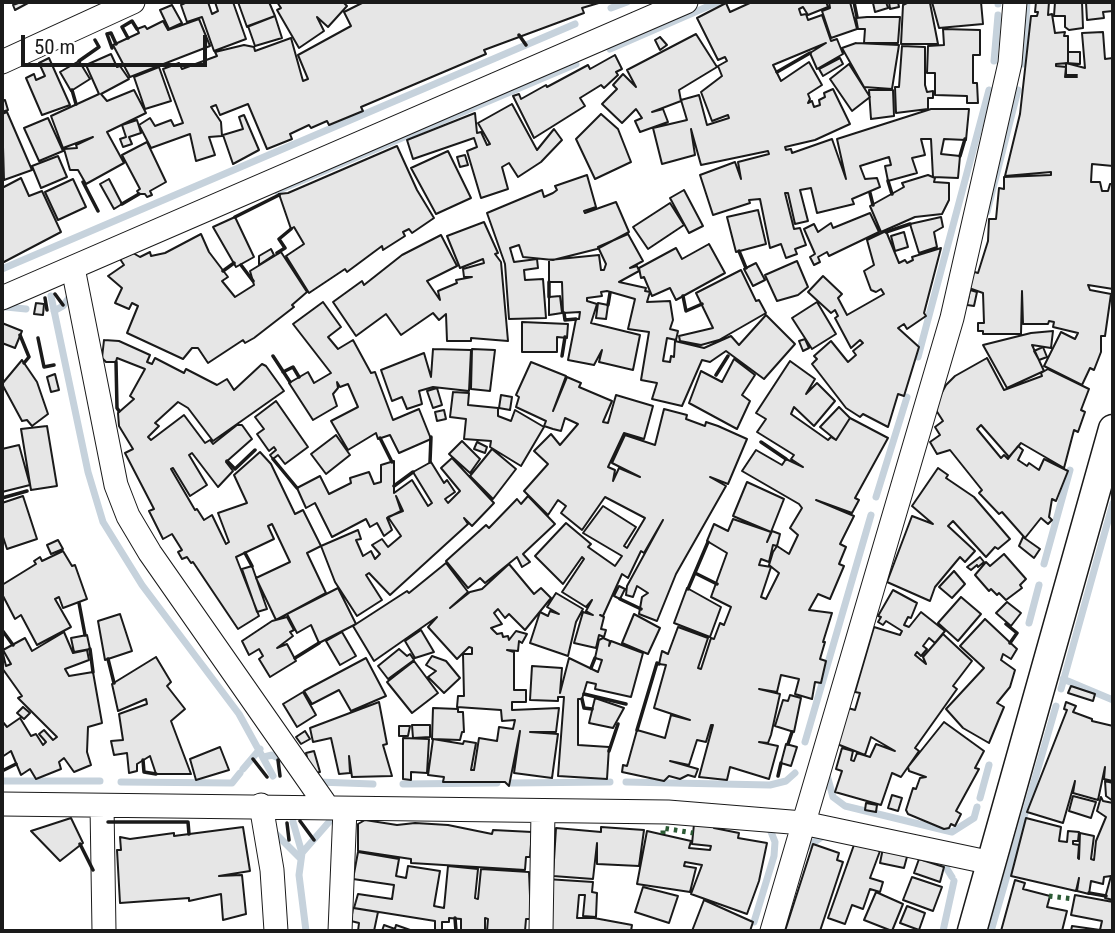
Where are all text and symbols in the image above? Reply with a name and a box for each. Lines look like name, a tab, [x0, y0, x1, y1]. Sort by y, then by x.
scale bar	[24, 21, 210, 65]
text: 50 m	[34, 35, 75, 59]

